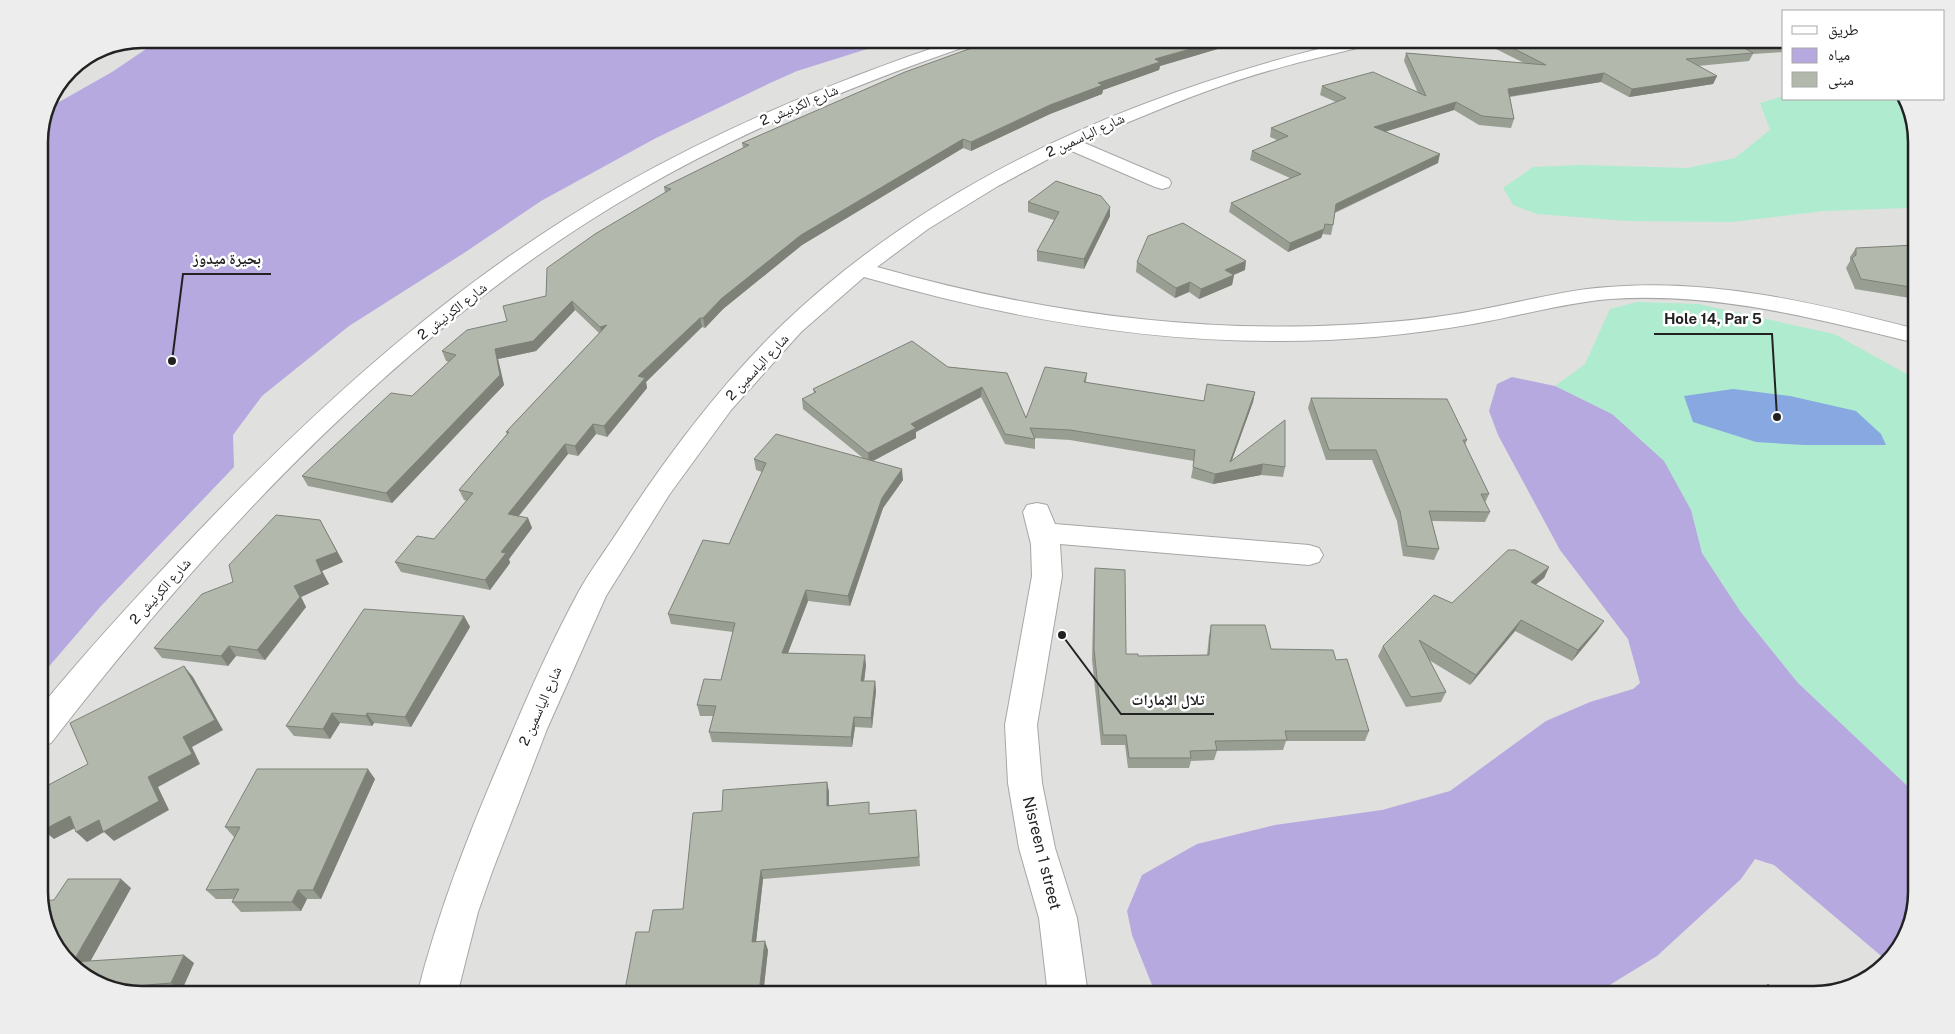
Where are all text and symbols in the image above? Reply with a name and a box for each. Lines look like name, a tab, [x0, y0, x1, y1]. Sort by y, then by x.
legend	[1782, 10, 1945, 100]
text: طريق	[1828, 21, 1859, 40]
text: مياه	[1828, 46, 1850, 63]
text: مبنى	[1828, 71, 1854, 90]
street label: شارع الكرنيش 2	[758, 81, 841, 130]
street label: شارع الياسمين 2	[1043, 110, 1128, 162]
callout: بحيرة ميدوز	[183, 244, 271, 274]
text: بحيرة ميدوز	[192, 250, 261, 268]
street label: شارع الكرنيش 2	[414, 279, 491, 345]
callout: Hole 14, Par 5	[1654, 304, 1772, 334]
text: Hole 14, Par 5	[1664, 310, 1762, 327]
street label: شارع الياسمين 2	[722, 331, 793, 405]
street label: شارع الكرنيش 2	[126, 555, 195, 629]
street label: شارع الياسمين 2	[515, 664, 566, 749]
callout: تلال الإمارات	[1121, 684, 1214, 714]
text: تلال الإمارات	[1131, 691, 1205, 709]
street label: Nisreen 1 street	[1019, 794, 1065, 912]

